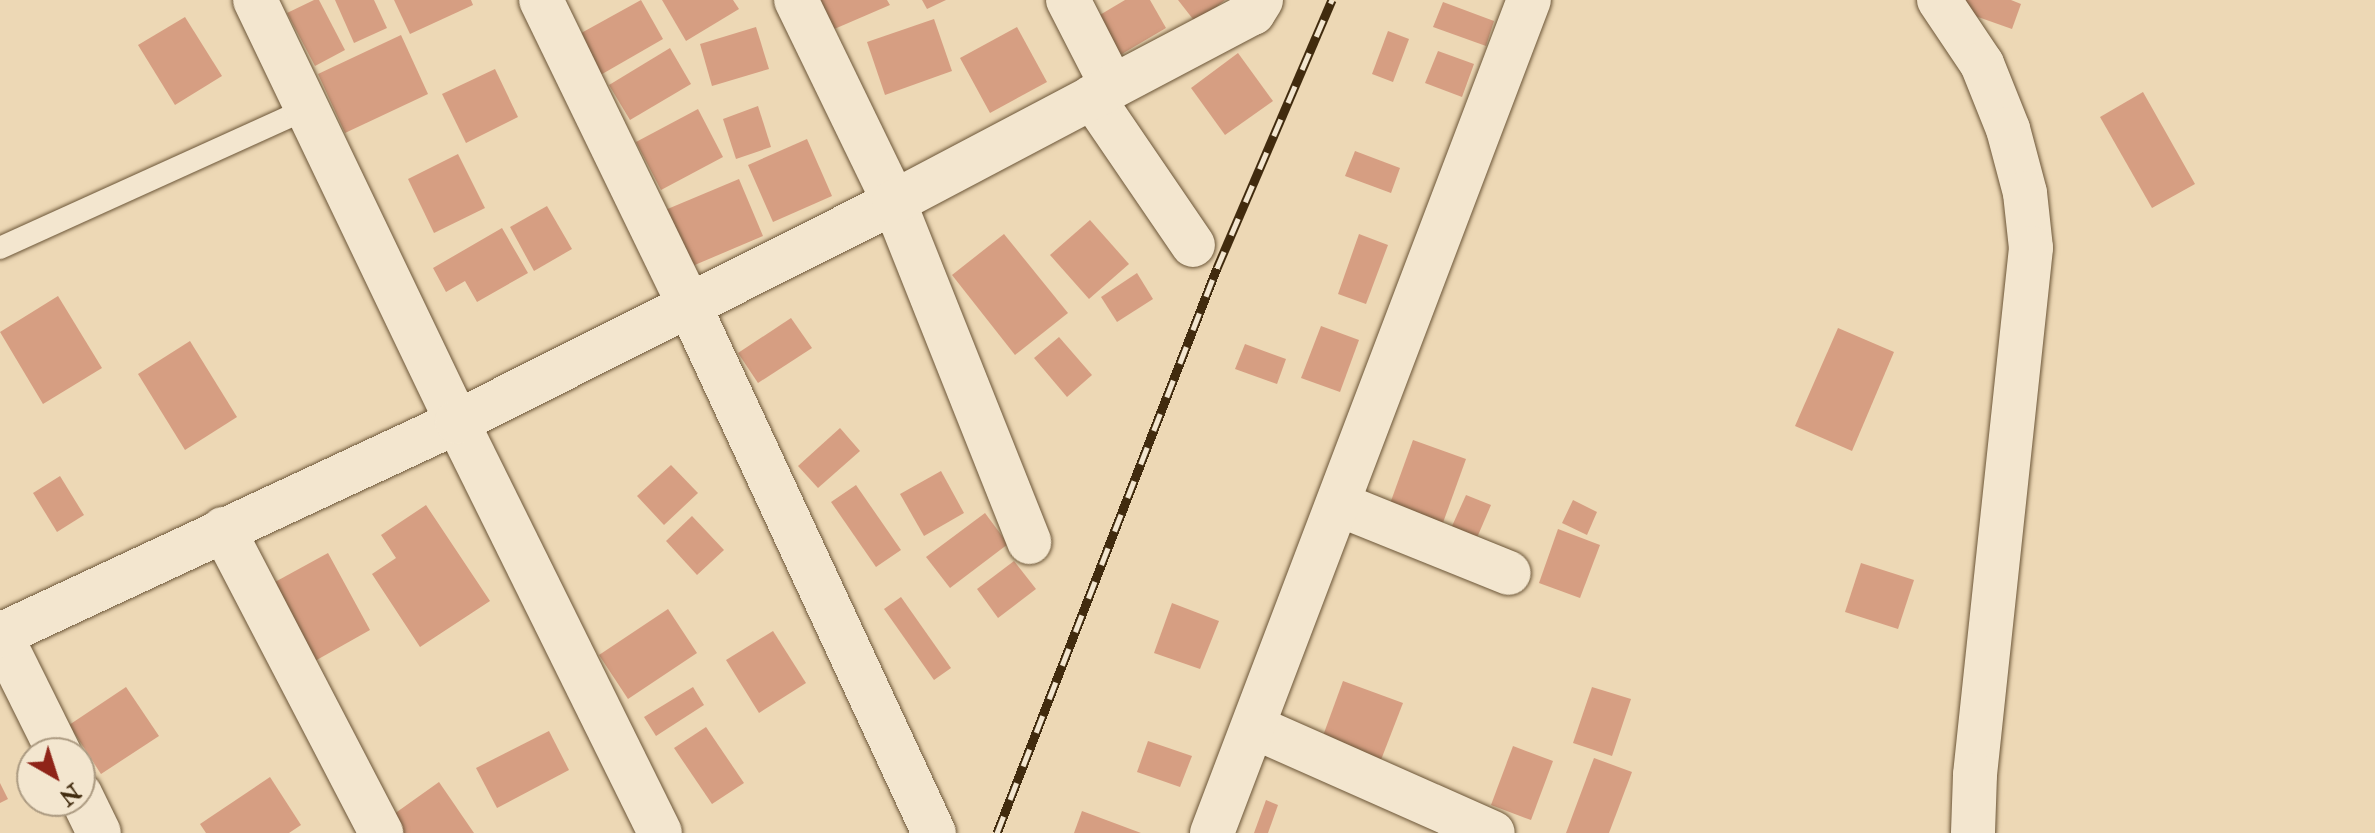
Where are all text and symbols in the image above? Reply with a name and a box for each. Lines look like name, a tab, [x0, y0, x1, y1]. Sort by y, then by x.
north arrow	[16, 737, 96, 817]
text: N	[53, 777, 86, 811]

